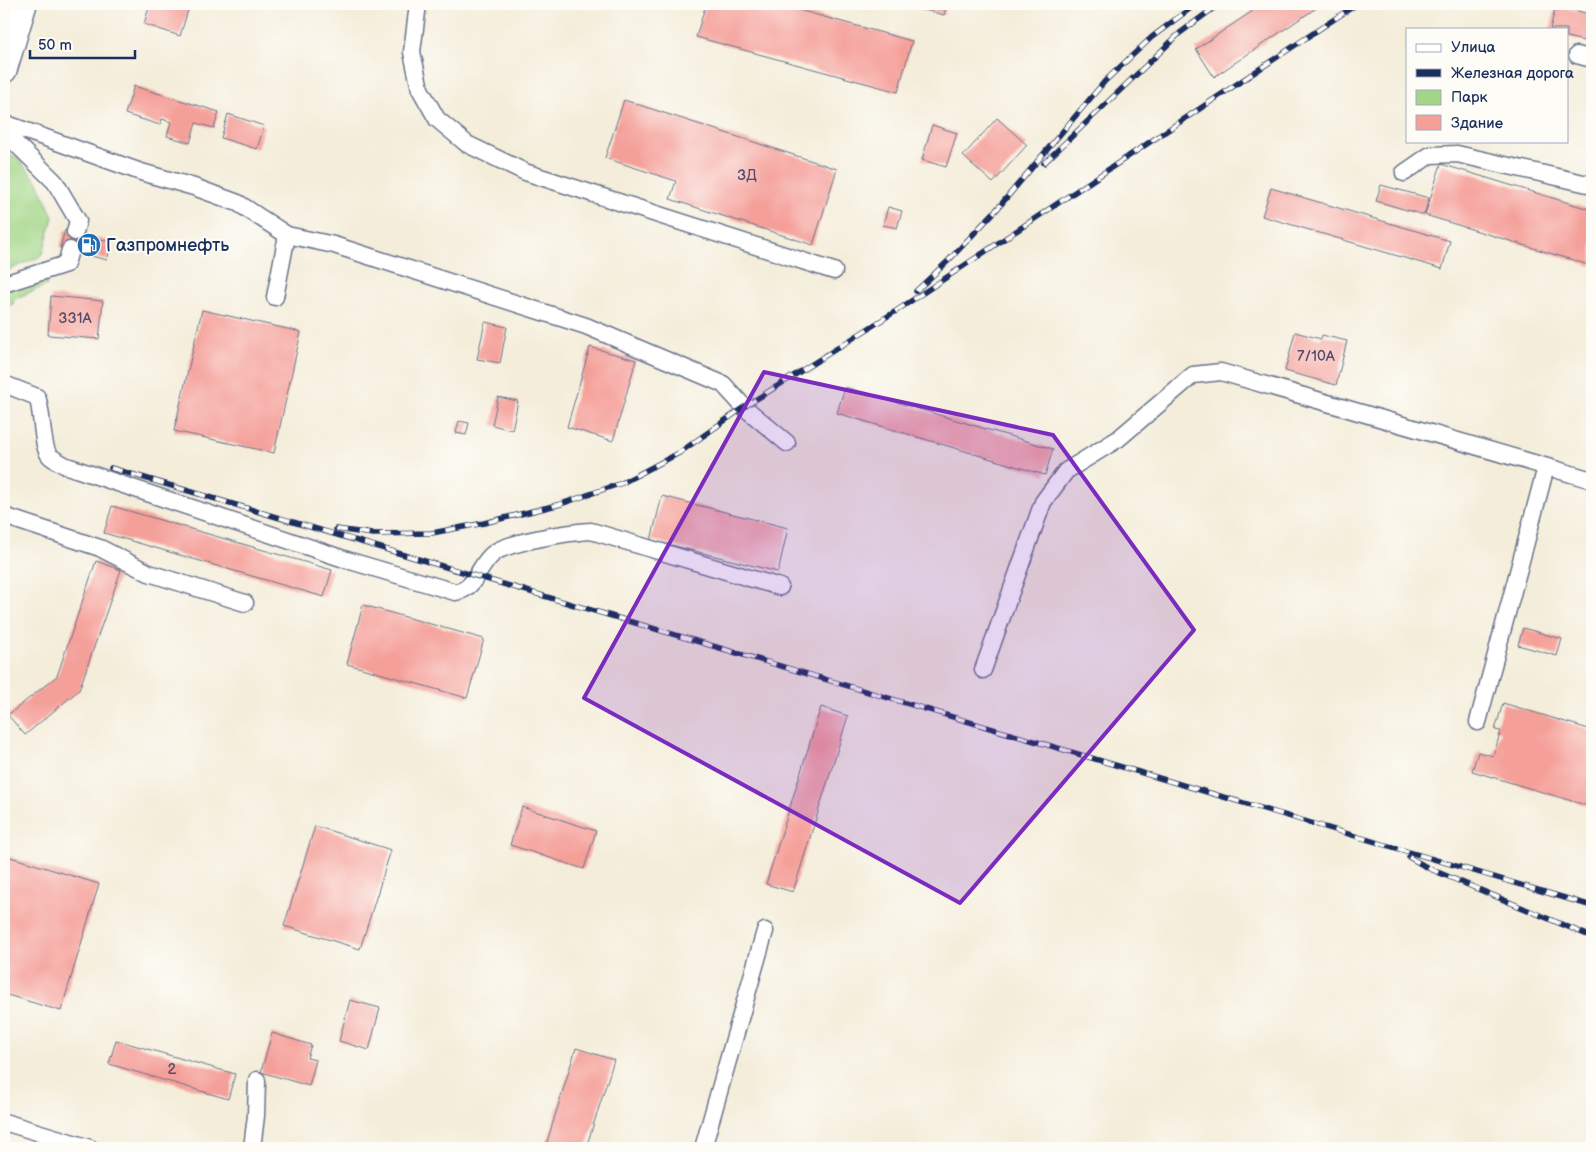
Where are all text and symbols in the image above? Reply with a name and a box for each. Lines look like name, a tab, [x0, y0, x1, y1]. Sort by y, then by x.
scale bar	[30, 28, 135, 60]
legend	[1406, 28, 1568, 142]
text: 50 m	[38, 36, 72, 55]
text: Улица	[1451, 38, 1496, 57]
text: Железная дорога	[1451, 64, 1574, 83]
text: Парк	[1451, 88, 1488, 107]
text: Здание	[1451, 114, 1503, 133]
house number: 3Д	[737, 166, 757, 185]
fuel station icon: Газпромнефть	[76, 232, 102, 258]
place label: Газпромнефть	[106, 235, 229, 256]
house number: 331А	[58, 309, 93, 328]
house number: 7/10А	[1297, 347, 1336, 366]
house number: 2	[168, 1060, 177, 1079]

